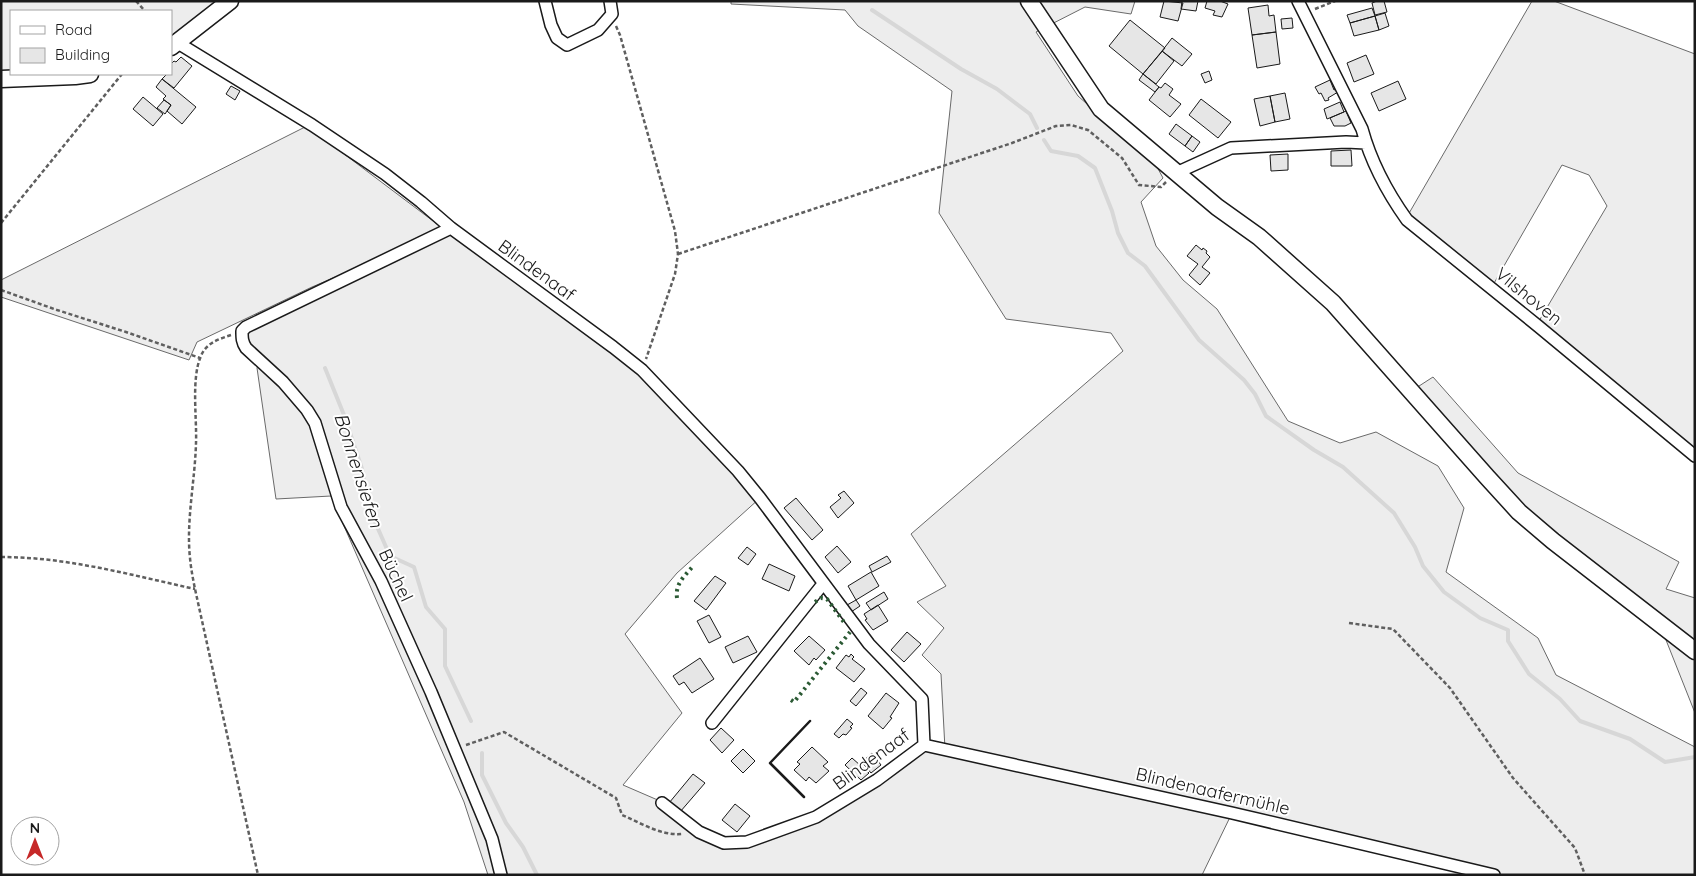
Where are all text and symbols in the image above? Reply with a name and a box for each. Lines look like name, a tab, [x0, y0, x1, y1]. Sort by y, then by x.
legend	[10, 10, 172, 75]
text: Road	[55, 20, 92, 39]
text: Building	[55, 45, 110, 64]
street label: Blindenaaf	[494, 234, 581, 306]
street label: Vilshoven	[1491, 262, 1567, 330]
water label: Bonnensiefen	[329, 410, 389, 531]
street label: Büchel	[374, 545, 418, 605]
street label: Blindenaaf	[828, 723, 915, 795]
street label: Blindenaafermühle	[1134, 762, 1292, 820]
north arrow	[10, 816, 60, 866]
text: N	[30, 819, 40, 837]

